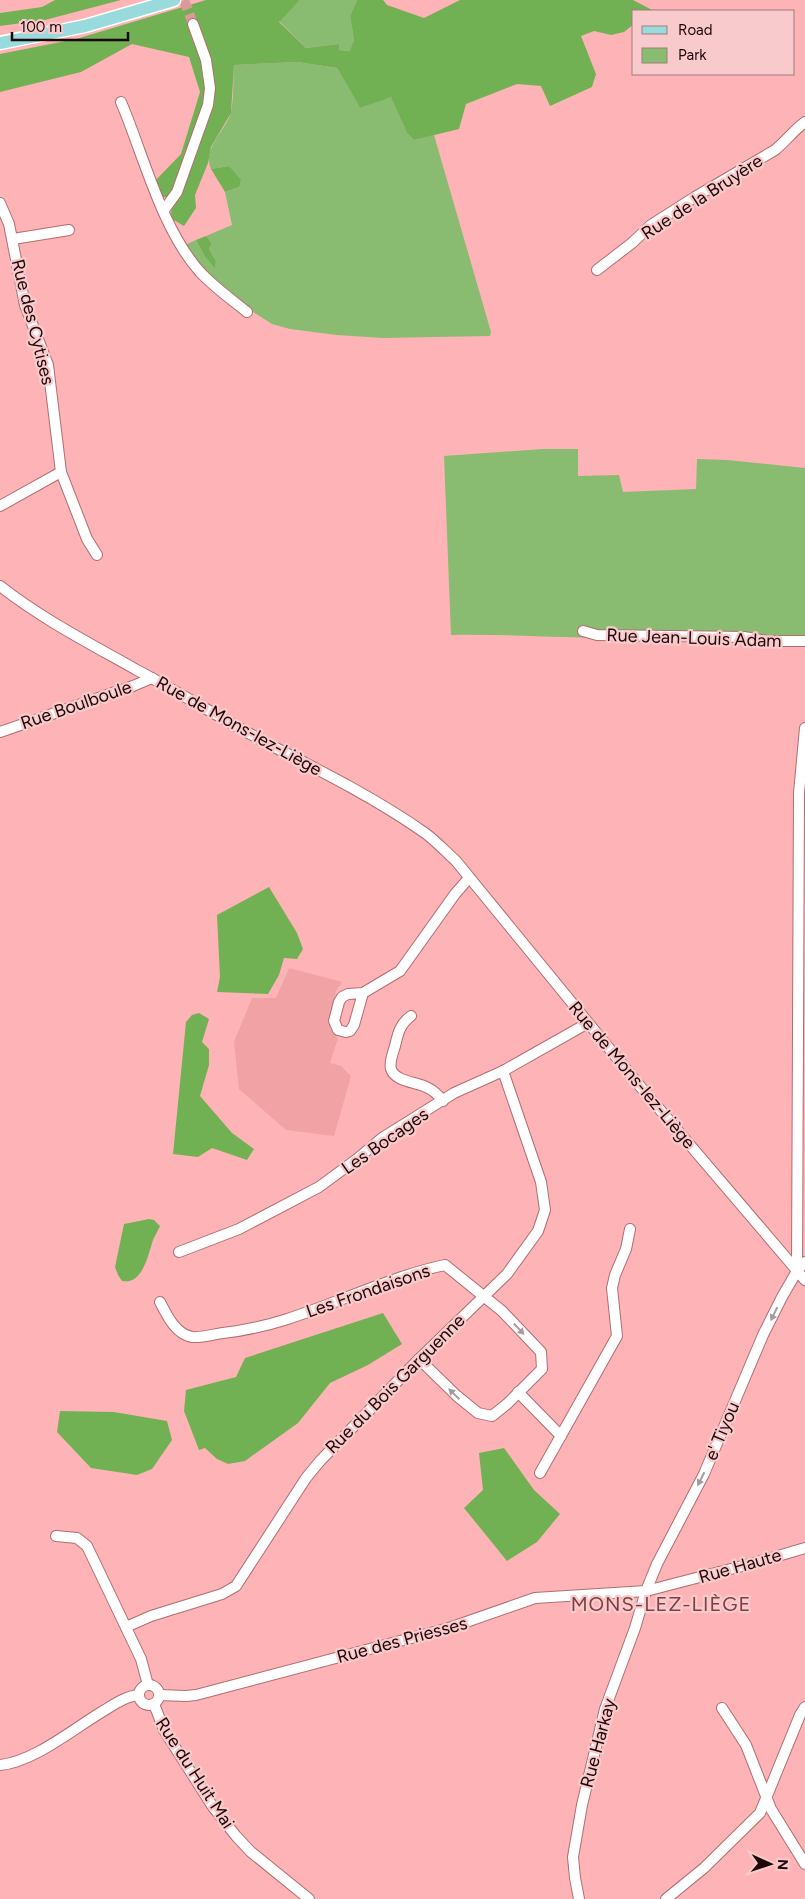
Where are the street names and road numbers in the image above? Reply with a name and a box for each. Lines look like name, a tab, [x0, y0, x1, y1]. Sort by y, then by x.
street label: Rue de la Bruyère	[637, 150, 767, 244]
street label: Rue des Cytises	[7, 257, 59, 387]
street label: Rue Jean-Louis Adam	[606, 624, 782, 652]
street label: Rue de Mons-lez-Liège	[152, 671, 326, 781]
street label: Rue Boulboule	[18, 676, 135, 734]
street label: Rue de Mons-lez-Liège	[564, 997, 700, 1153]
street label: Les Bocages	[337, 1103, 433, 1179]
street label: Les Frondaisons	[303, 1260, 433, 1322]
street label: Rue du Bois Garguenne	[321, 1310, 469, 1458]
street label: e' Tiyou	[700, 1398, 744, 1464]
street label: Rue Haute	[696, 1544, 784, 1588]
street label: Rue des Priesses	[334, 1612, 470, 1668]
street label: Rue Harkay	[576, 1695, 621, 1790]
street label: Rue du Huit Mai	[151, 1713, 239, 1833]

